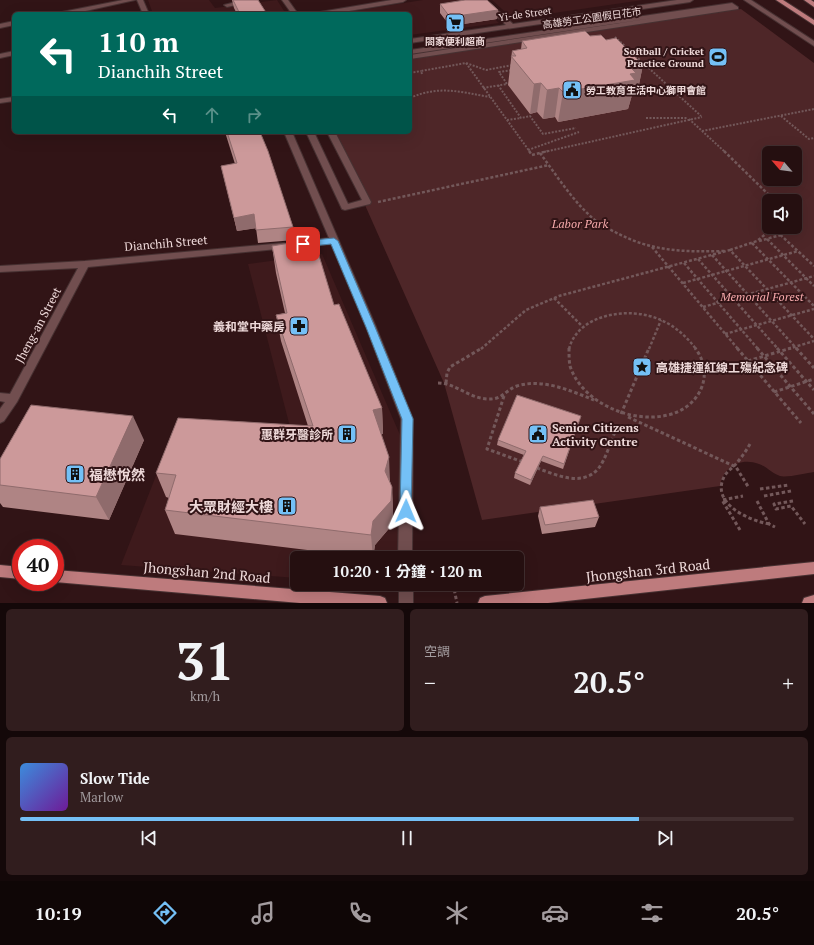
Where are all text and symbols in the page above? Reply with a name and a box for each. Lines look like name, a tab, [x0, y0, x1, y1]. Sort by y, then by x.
street label: Yi-de Street	[498, 4, 553, 24]
street label: 高雄勞工公園假日花市	[542, 5, 642, 31]
supermarket icon: 閤家便利超商	[444, 12, 466, 34]
text: 110 m	[98, 23, 179, 60]
icon: left	[32, 28, 84, 80]
place label: 閤家便利超商	[425, 35, 485, 48]
place label: Softball / Cricket Practice Ground	[624, 45, 704, 70]
sports icon: Softball / Cricket Practice Ground	[707, 46, 729, 68]
text: Dianchih Street	[98, 59, 223, 83]
public building icon: 勞工教育生活中心獅甲會館	[561, 79, 583, 101]
place label: 勞工教育生活中心獅甲會館	[586, 84, 706, 97]
icon: left	[159, 104, 181, 126]
icon: ahead	[201, 104, 223, 126]
icon: right	[243, 104, 265, 126]
north arrow	[762, 146, 802, 186]
map controls	[762, 146, 802, 234]
button: sound	[762, 194, 802, 234]
park label: Labor Park	[551, 216, 608, 231]
pin	[286, 227, 320, 261]
street label: Dianchih Street	[124, 232, 209, 254]
icon: arrive	[292, 233, 314, 255]
street label: Jheng-an Street	[12, 284, 65, 366]
park label: Memorial Forest	[719, 289, 805, 304]
pharmacy icon: 義和堂中藥房	[288, 315, 310, 337]
place label: 義和堂中藥房	[213, 319, 285, 334]
place icon: 高雄捷運紅線工殤紀念碑	[631, 356, 653, 378]
place label: 高雄捷運紅線工殤紀念碑	[656, 360, 788, 375]
place label: Senior Citizens Activity Centre	[552, 420, 639, 449]
building icon: 惠群牙醫診所	[336, 423, 358, 445]
public building icon: Senior Citizens Activity Centre	[527, 423, 549, 445]
place label: 惠群牙醫診所	[261, 427, 333, 442]
building icon: 福懋悅然	[64, 463, 86, 485]
place label: 福懋悅然	[89, 465, 145, 484]
position arrow	[385, 490, 427, 532]
building icon: 大眾財經大樓	[276, 495, 298, 517]
place label: 大眾財經大樓	[189, 497, 273, 516]
speed limit sign: 40	[12, 539, 64, 591]
street label: Jhongshan 3rd Road	[585, 554, 711, 586]
street label: Jhongshan 2nd Road	[143, 557, 272, 587]
text: 10:20 · 1 分鐘 · 120 m	[332, 561, 482, 581]
text: 31	[176, 626, 234, 695]
text: 空調	[424, 642, 450, 660]
text: 20.5°	[573, 662, 645, 702]
text: −	[424, 668, 436, 697]
text: +	[782, 668, 794, 697]
text: km/h	[190, 687, 220, 705]
text: Slow Tide	[80, 768, 150, 788]
text: Marlow	[80, 788, 123, 806]
icon: previous	[138, 827, 160, 849]
icon: pause	[396, 827, 418, 849]
icon: next	[654, 827, 676, 849]
icon: directions	[151, 899, 179, 927]
icon: music	[249, 899, 277, 927]
icon: phone	[346, 899, 374, 927]
icon: climate	[443, 899, 471, 927]
icon: car	[541, 899, 569, 927]
icon: filters	[638, 899, 666, 927]
text: 10:19	[35, 901, 82, 925]
text: 20.5°	[736, 901, 779, 925]

